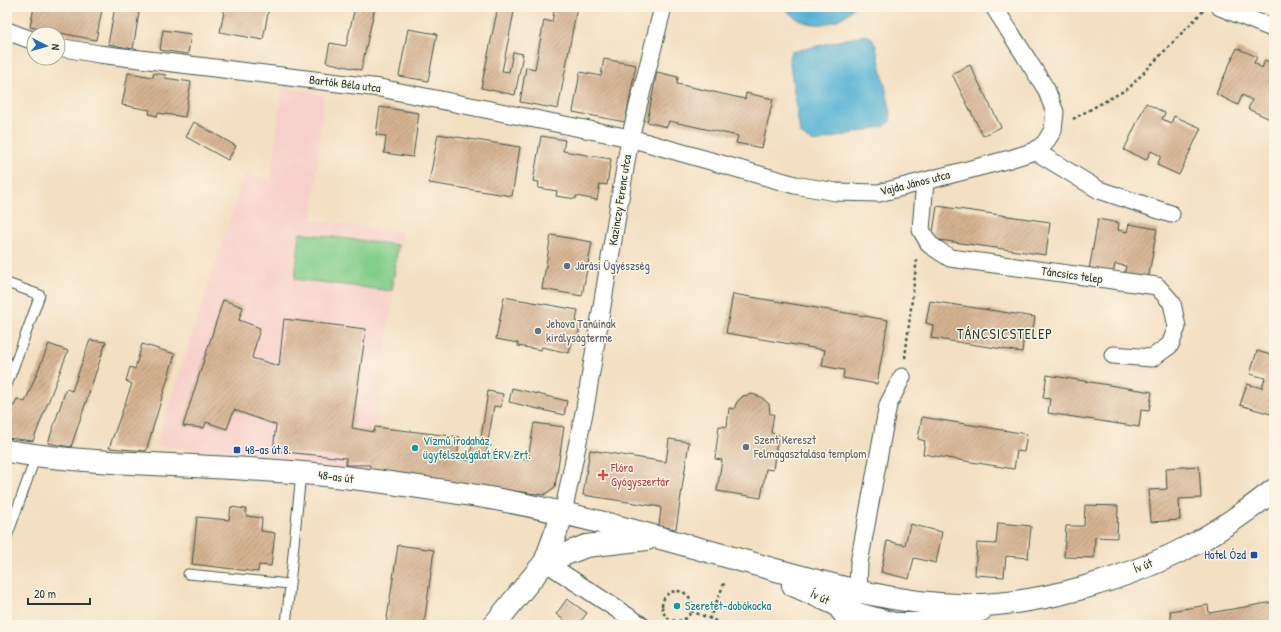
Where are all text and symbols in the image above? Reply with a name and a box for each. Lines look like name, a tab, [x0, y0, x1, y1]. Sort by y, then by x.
north arrow	[26, 26, 66, 66]
text: N	[49, 43, 63, 51]
street label: Bartók Béla utca	[308, 71, 382, 96]
street label: Kazinczy Ferenc utca	[604, 153, 635, 247]
street label: Vajda János utca	[878, 166, 952, 199]
place label: Járási Ügyészség	[575, 257, 650, 274]
marker: Járási Ügyészség	[562, 261, 572, 271]
street label: Táncsics telep	[1040, 262, 1104, 287]
place label: Jehova Tanúinak királyságterme	[546, 315, 616, 346]
district label: TÁNCSICSTELEP	[957, 324, 1053, 343]
marker: Jehova Tanúinak királyságterme	[533, 326, 543, 336]
place label: Szent Kereszt Felmagasztalása templom	[753, 431, 866, 462]
place label: Vízmű irodaház, ügyfélszolgálat ÉRV Zrt.	[423, 432, 531, 463]
place label: 48-as út 8.	[245, 441, 291, 458]
marker: Szent Kereszt Felmagasztalása templom	[741, 442, 751, 452]
marker: Vízmű irodaház, ügyfélszolgálat ÉRV Zrt.	[410, 443, 420, 453]
marker: 48-as út 8.	[232, 445, 242, 455]
place label: Flóra Gyógyszertár	[610, 459, 670, 490]
street label: 48-as út	[317, 466, 356, 487]
marker: Flóra Gyógyszertár	[598, 470, 608, 480]
place label: Hotel Ózd	[1204, 546, 1246, 563]
marker: Hotel Ózd	[1249, 550, 1259, 560]
street label: Ív út	[1131, 554, 1156, 577]
scale bar	[28, 580, 90, 606]
text: 20 m	[34, 585, 56, 602]
street label: Ív út	[808, 585, 833, 609]
place label: Szeretet-dobókocka	[685, 597, 771, 614]
marker: Szeretet-dobókocka	[672, 601, 682, 611]

